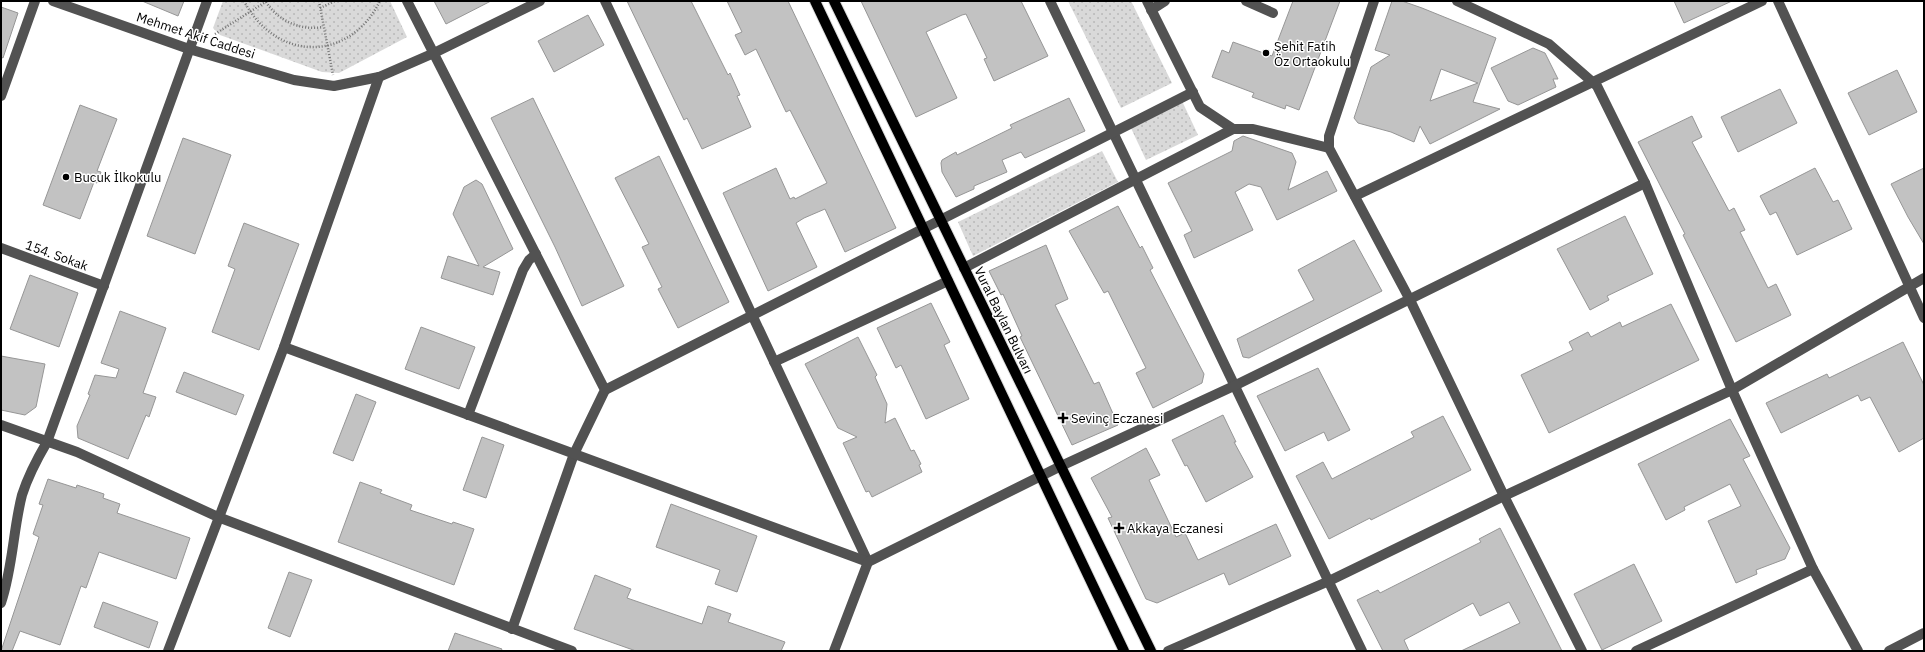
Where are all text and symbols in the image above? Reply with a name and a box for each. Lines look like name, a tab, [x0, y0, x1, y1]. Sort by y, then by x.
street label: Mehmet Akif Caddesi	[134, 8, 257, 63]
place label: Şehit Fatih Öz Ortaokulu	[1274, 38, 1350, 70]
marker: Şehit Fatih Öz Ortaokulu	[1261, 48, 1271, 58]
place label: Bucuk İlkokulu	[74, 169, 161, 186]
marker: Bucuk İlkokulu	[61, 172, 71, 182]
street label: 154. Sokak	[23, 236, 91, 275]
street label: Vural Baylan Bulvarı	[970, 264, 1037, 376]
place label: Sevinç Eczanesi	[1071, 410, 1163, 427]
marker: Sevinç Eczanesi	[1058, 413, 1068, 423]
place label: Akkaya Eczanesi	[1127, 520, 1223, 537]
marker: Akkaya Eczanesi	[1114, 523, 1124, 533]

